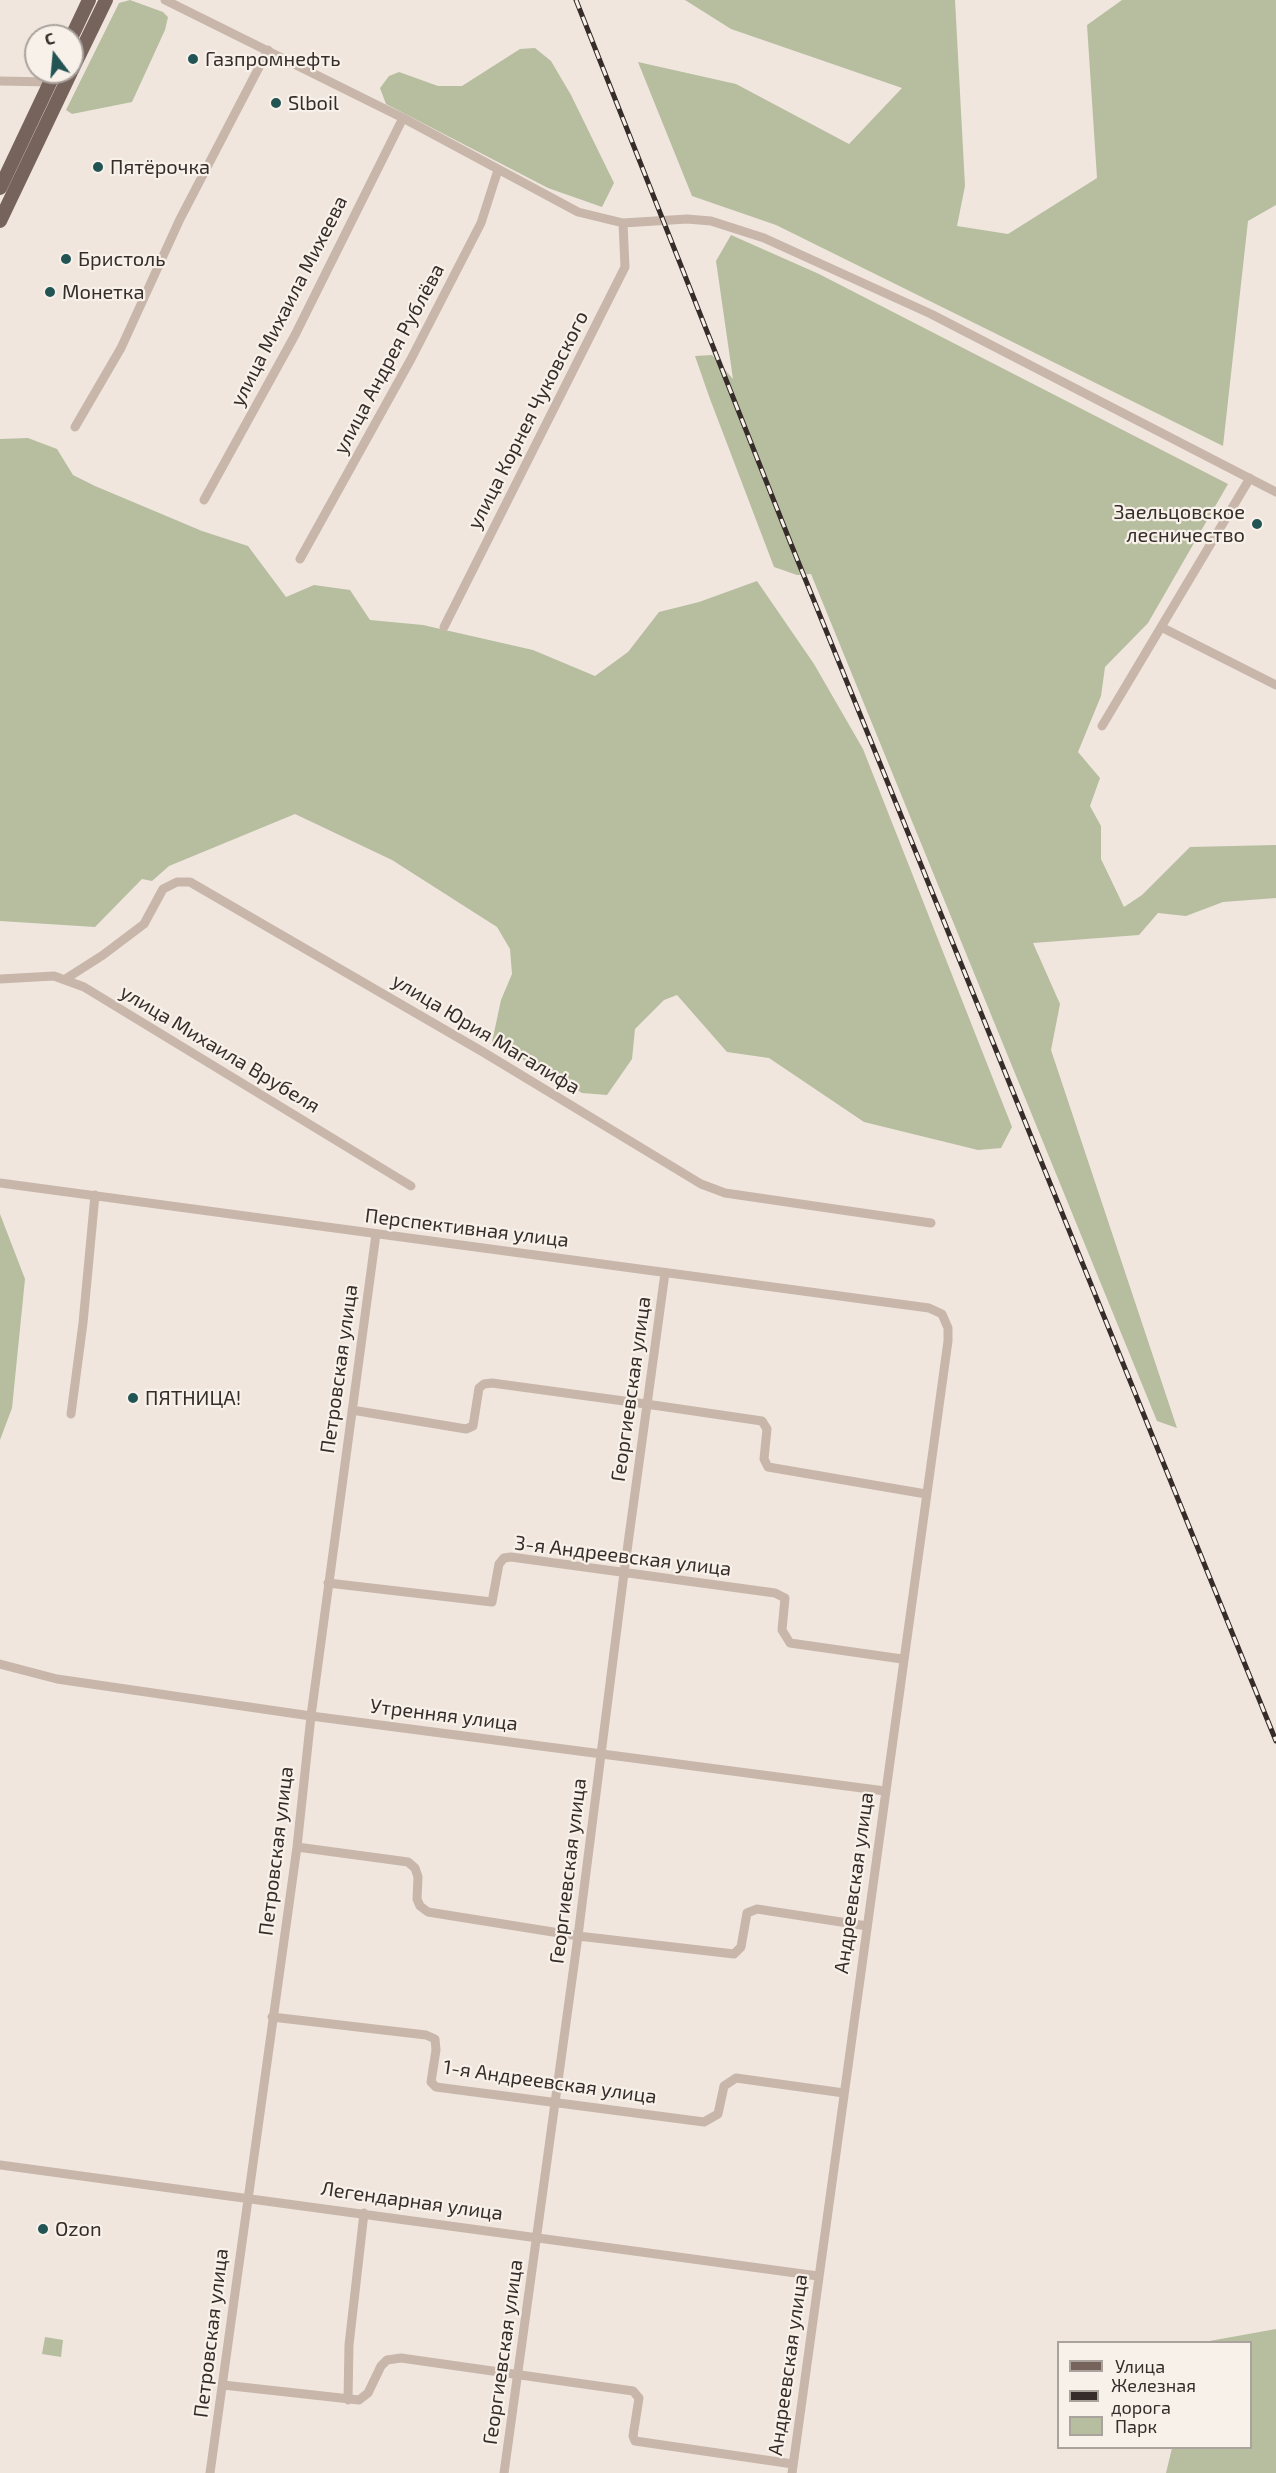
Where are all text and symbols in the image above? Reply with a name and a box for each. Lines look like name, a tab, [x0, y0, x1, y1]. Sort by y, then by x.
north arrow	[24, 24, 84, 84]
text: С	[42, 28, 57, 49]
place label: Газпромнефть	[205, 47, 340, 71]
marker: Газпромнефть	[186, 52, 200, 66]
place label: Slboil	[288, 91, 339, 115]
marker: Slboil	[269, 96, 283, 110]
place label: Пятёрочка	[110, 155, 210, 179]
marker: Пятёрочка	[91, 160, 105, 174]
street label: улица Михаила Михеева	[225, 192, 353, 410]
place label: Бристоль	[78, 247, 166, 271]
marker: Бристоль	[59, 252, 73, 266]
street label: улица Андрея Рублёва	[329, 260, 449, 458]
place label: Монетка	[62, 280, 145, 304]
marker: Монетка	[43, 285, 57, 299]
street label: улица Корнея Чуковского	[462, 307, 594, 533]
place label: Заельцовское лесничество	[1114, 500, 1245, 547]
marker: Заельцовское лесничество	[1250, 517, 1264, 531]
street label: улица Юрия Магалифа	[388, 968, 584, 1100]
street label: улица Михаила Врубеля	[116, 980, 324, 1118]
street label: Перспективная улица	[364, 1204, 570, 1252]
street label: Петровская улица	[315, 1283, 363, 1455]
street label: Георгиевская улица	[606, 1295, 656, 1483]
place label: ПЯТНИЦА!	[145, 1386, 241, 1410]
marker: ПЯТНИЦА!	[126, 1391, 140, 1405]
street label: 3-я Андреевская улица	[513, 1531, 733, 1581]
street label: Утренняя улица	[369, 1694, 519, 1736]
street label: Петровская улица	[254, 1765, 298, 1937]
street label: Георгиевская улица	[545, 1777, 591, 1965]
street label: Андреевская улица	[829, 1791, 879, 1975]
street label: 1-я Андреевская улица	[442, 2055, 658, 2109]
street label: Легендарная улица	[319, 2176, 505, 2226]
place label: Ozon	[55, 2217, 102, 2241]
marker: Ozon	[36, 2222, 50, 2236]
street label: Петровская улица	[189, 2247, 233, 2419]
street label: Георгиевская улица	[478, 2258, 528, 2446]
street label: Андреевская улица	[763, 2273, 813, 2457]
legend	[1057, 2341, 1252, 2449]
text: Улица	[1115, 2355, 1165, 2377]
text: Железная дорога	[1111, 2374, 1196, 2418]
text: Парк	[1115, 2415, 1157, 2437]

